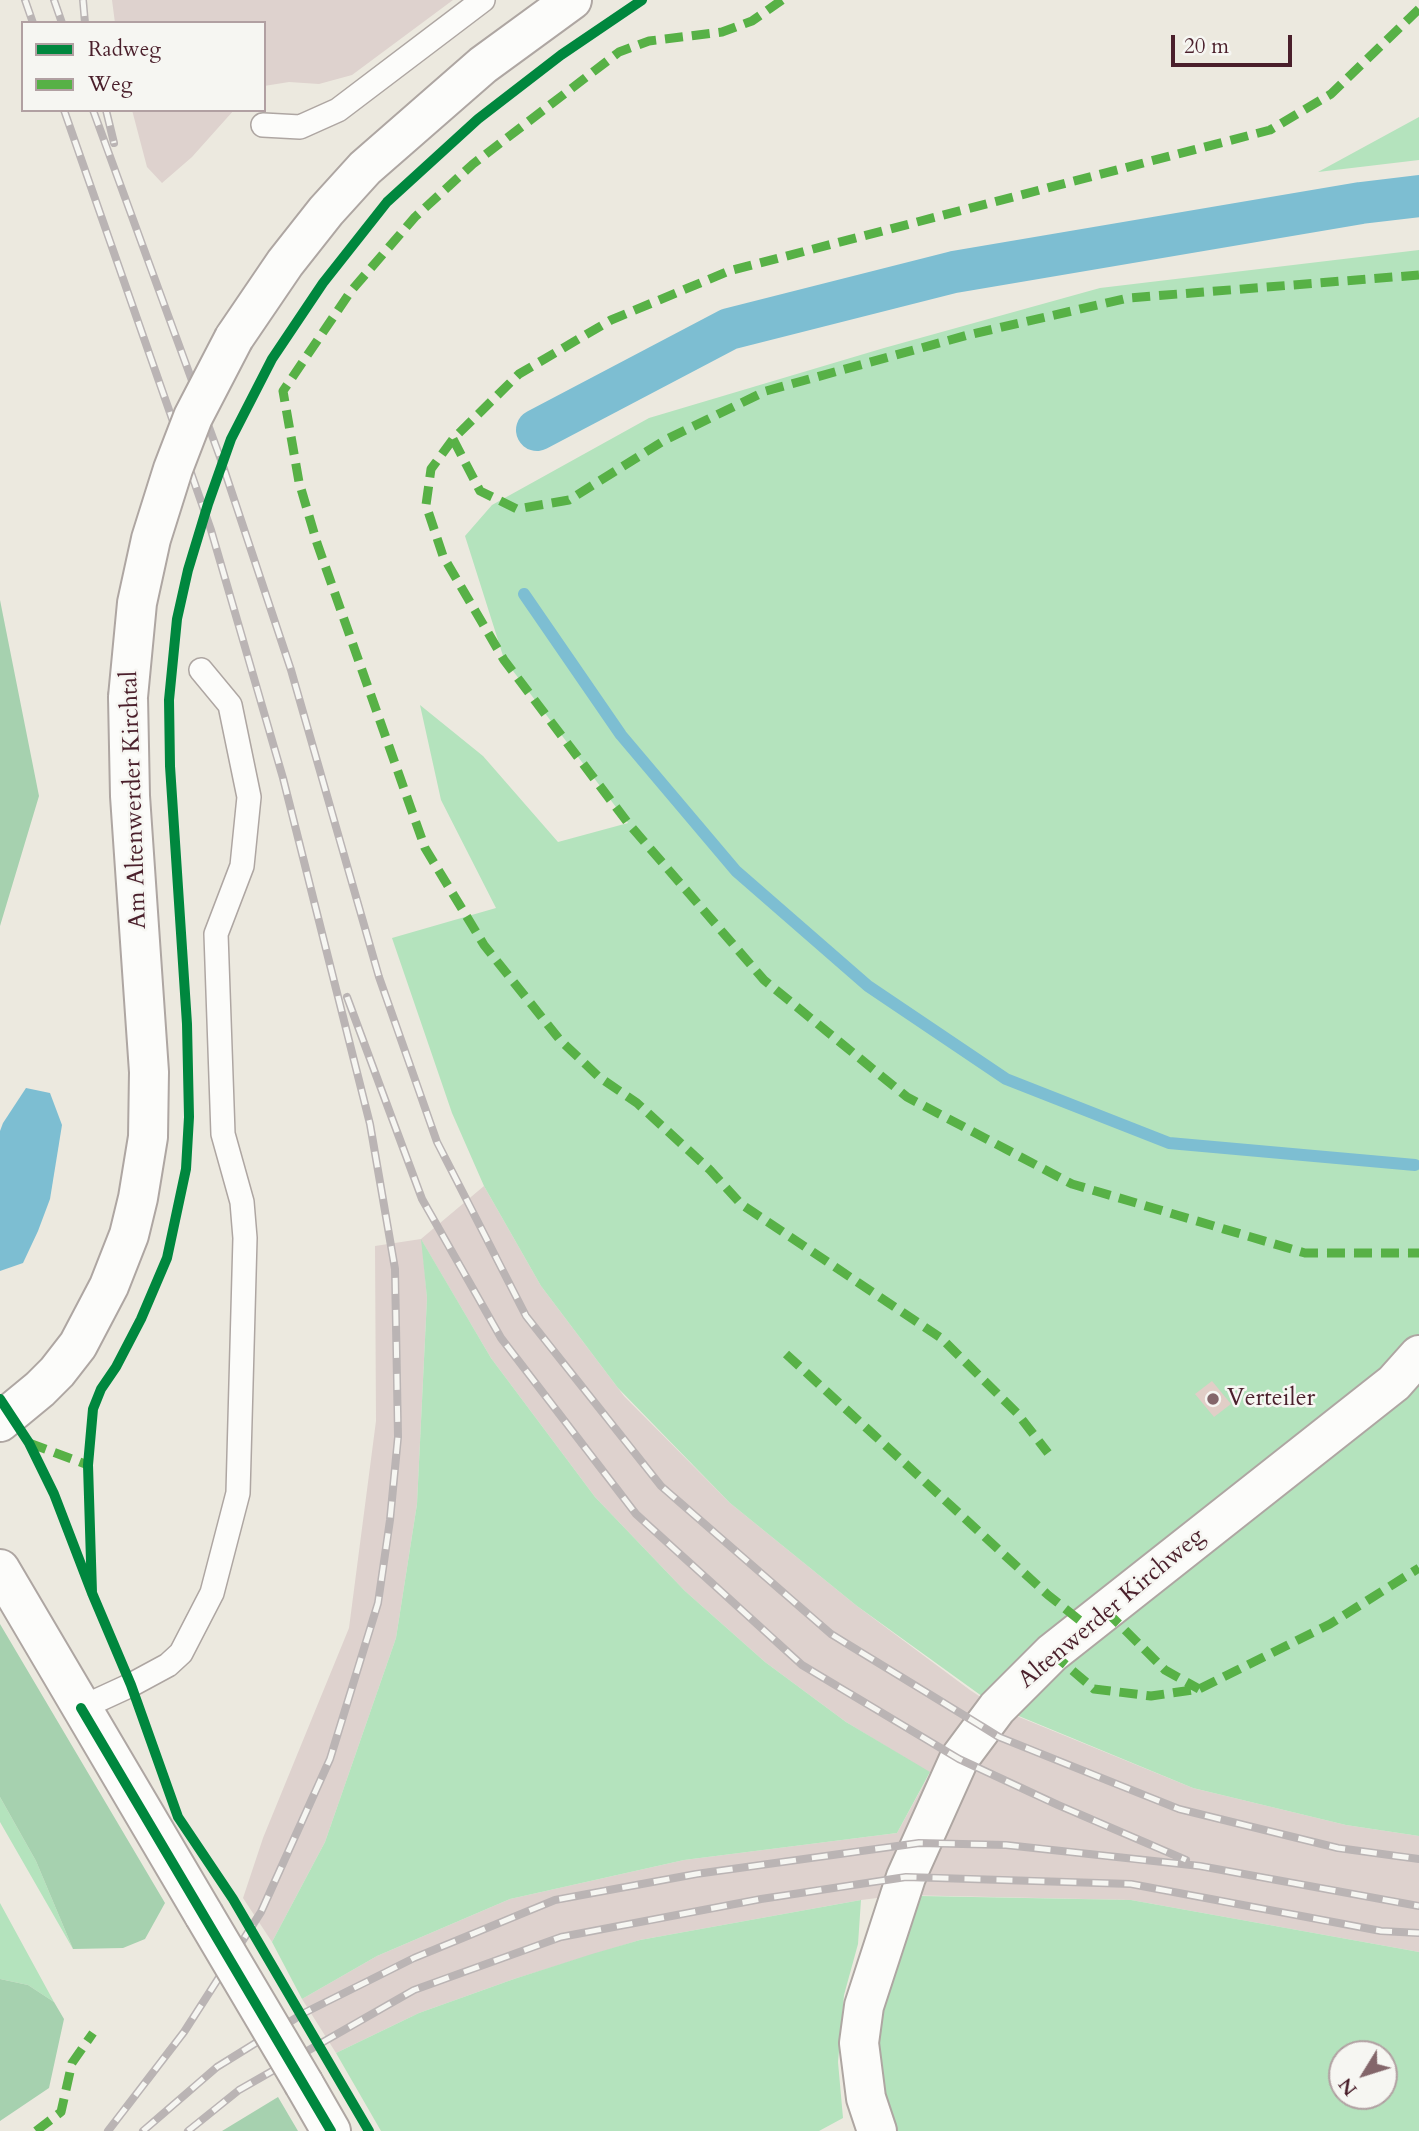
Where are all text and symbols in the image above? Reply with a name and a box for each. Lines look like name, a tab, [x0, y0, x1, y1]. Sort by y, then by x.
legend	[21, 21, 266, 112]
scale bar	[1174, 21, 1295, 65]
text: 20 m	[1184, 32, 1229, 61]
text: Radweg	[88, 35, 161, 64]
text: Weg	[88, 70, 133, 99]
street label: Am Altenwerder Kirchtal	[116, 670, 154, 930]
place label: Verteiler	[1227, 1385, 1315, 1413]
marker: Verteiler	[1205, 1391, 1221, 1407]
street label: Altenwerder Kirchweg	[1013, 1523, 1211, 1695]
north arrow	[1328, 2040, 1398, 2110]
text: N	[1333, 2072, 1363, 2101]

